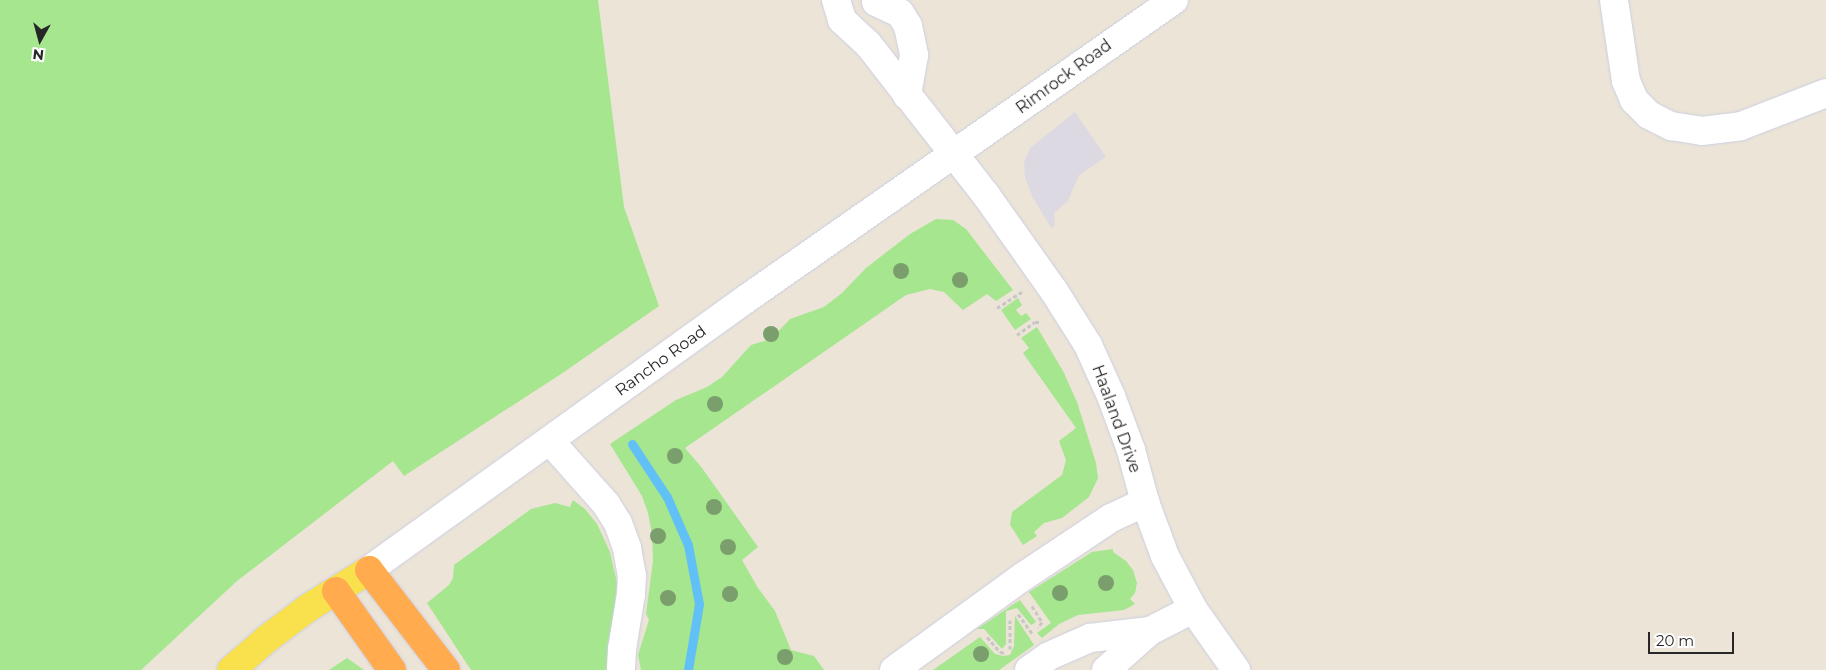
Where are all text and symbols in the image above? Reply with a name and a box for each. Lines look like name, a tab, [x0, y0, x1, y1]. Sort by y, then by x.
north arrow	[15, 15, 65, 65]
street label: Rimrock Road	[1012, 36, 1116, 118]
text: N	[31, 45, 45, 65]
street label: Rancho Road	[612, 322, 710, 400]
street label: Haaland Drive	[1088, 362, 1144, 476]
scale bar	[1651, 622, 1737, 654]
text: 20 m	[1656, 631, 1694, 650]

